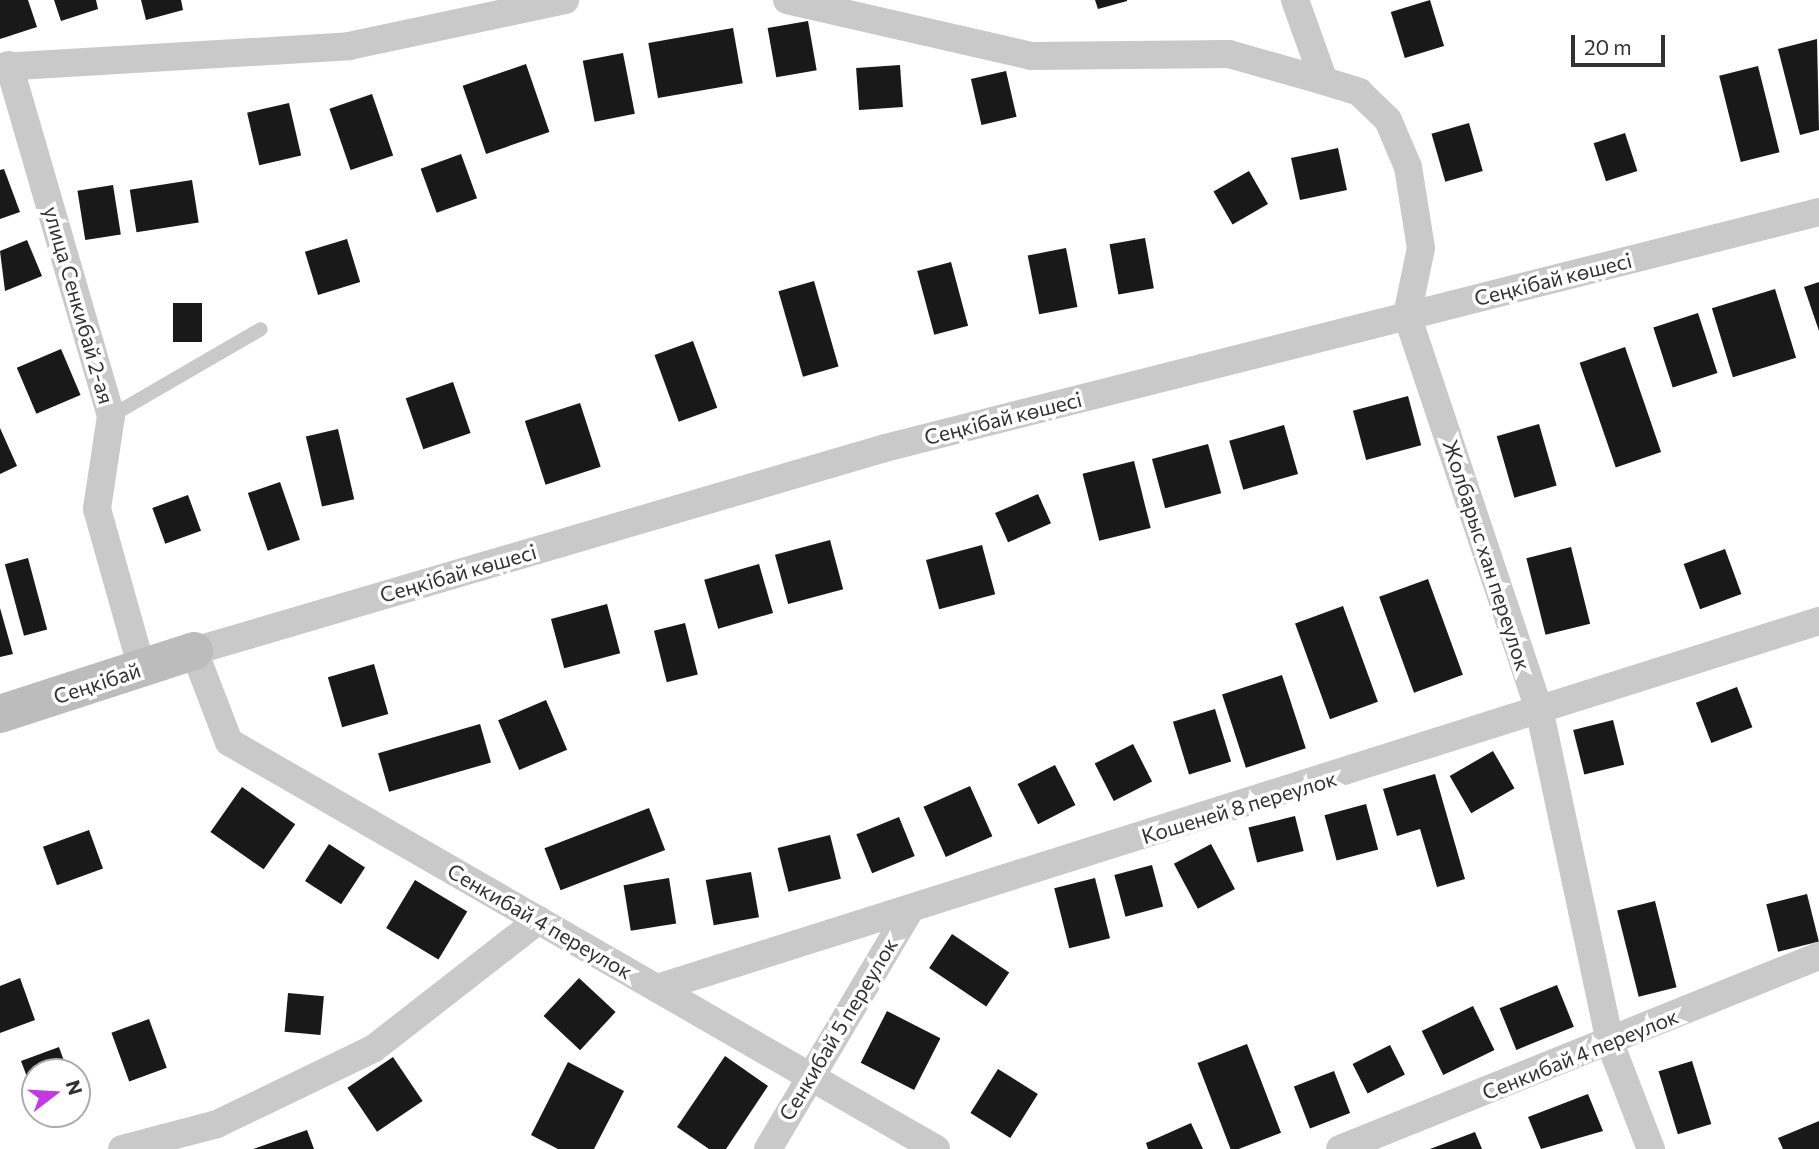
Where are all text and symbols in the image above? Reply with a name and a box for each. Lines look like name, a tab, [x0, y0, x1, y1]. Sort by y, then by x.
scale bar	[1574, 21, 1668, 65]
text: 20 m	[1584, 34, 1632, 59]
street label: улица Сенкибай 2-ая	[39, 203, 119, 407]
street label: Сеңкібай көшесі	[1472, 247, 1634, 311]
street label: Сеңкібай көшесі	[922, 386, 1084, 450]
street label: Жолбарыс хан переулок	[1438, 436, 1536, 674]
street label: Сеңкібай көшесі	[377, 539, 539, 607]
street label: Сеңкібай	[50, 657, 144, 709]
street label: Кошеней 8 переулок	[1138, 765, 1340, 849]
street label: Сенкибай 4 переулок	[443, 858, 637, 984]
street label: Сенкибай 5 переулок	[773, 933, 903, 1125]
street label: Сенкибай 4 переулок	[1478, 1003, 1682, 1105]
north arrow	[21, 1058, 91, 1128]
text: N	[62, 1077, 88, 1097]

